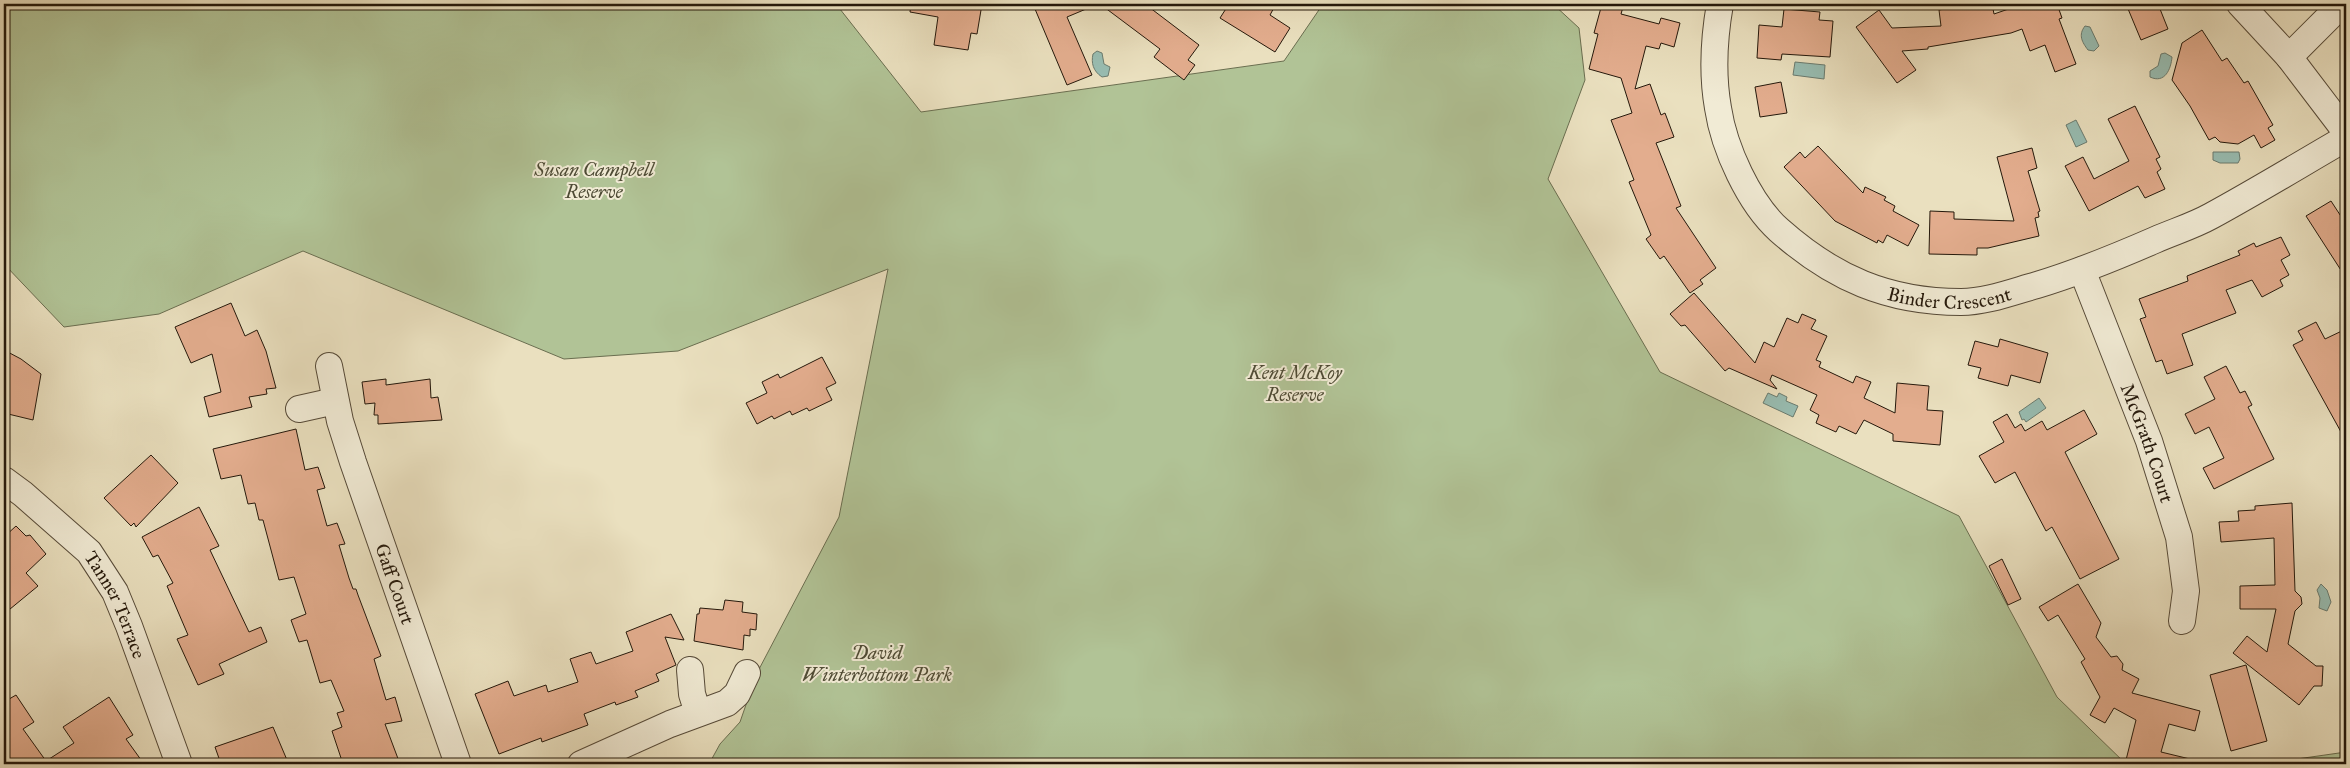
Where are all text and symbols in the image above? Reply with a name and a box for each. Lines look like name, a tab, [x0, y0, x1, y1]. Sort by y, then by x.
park label: Susan Campbell Reserve	[533, 158, 656, 203]
street label: Binder Crescent	[1885, 281, 2014, 314]
park label: Kent McKoy Reserve	[1247, 361, 1343, 406]
street label: McGrath Court	[2116, 380, 2179, 505]
street label: Gaff Court	[371, 540, 420, 627]
street label: Tanner Terrace	[80, 547, 151, 662]
park label: David Winterbottom Park	[802, 641, 953, 686]

